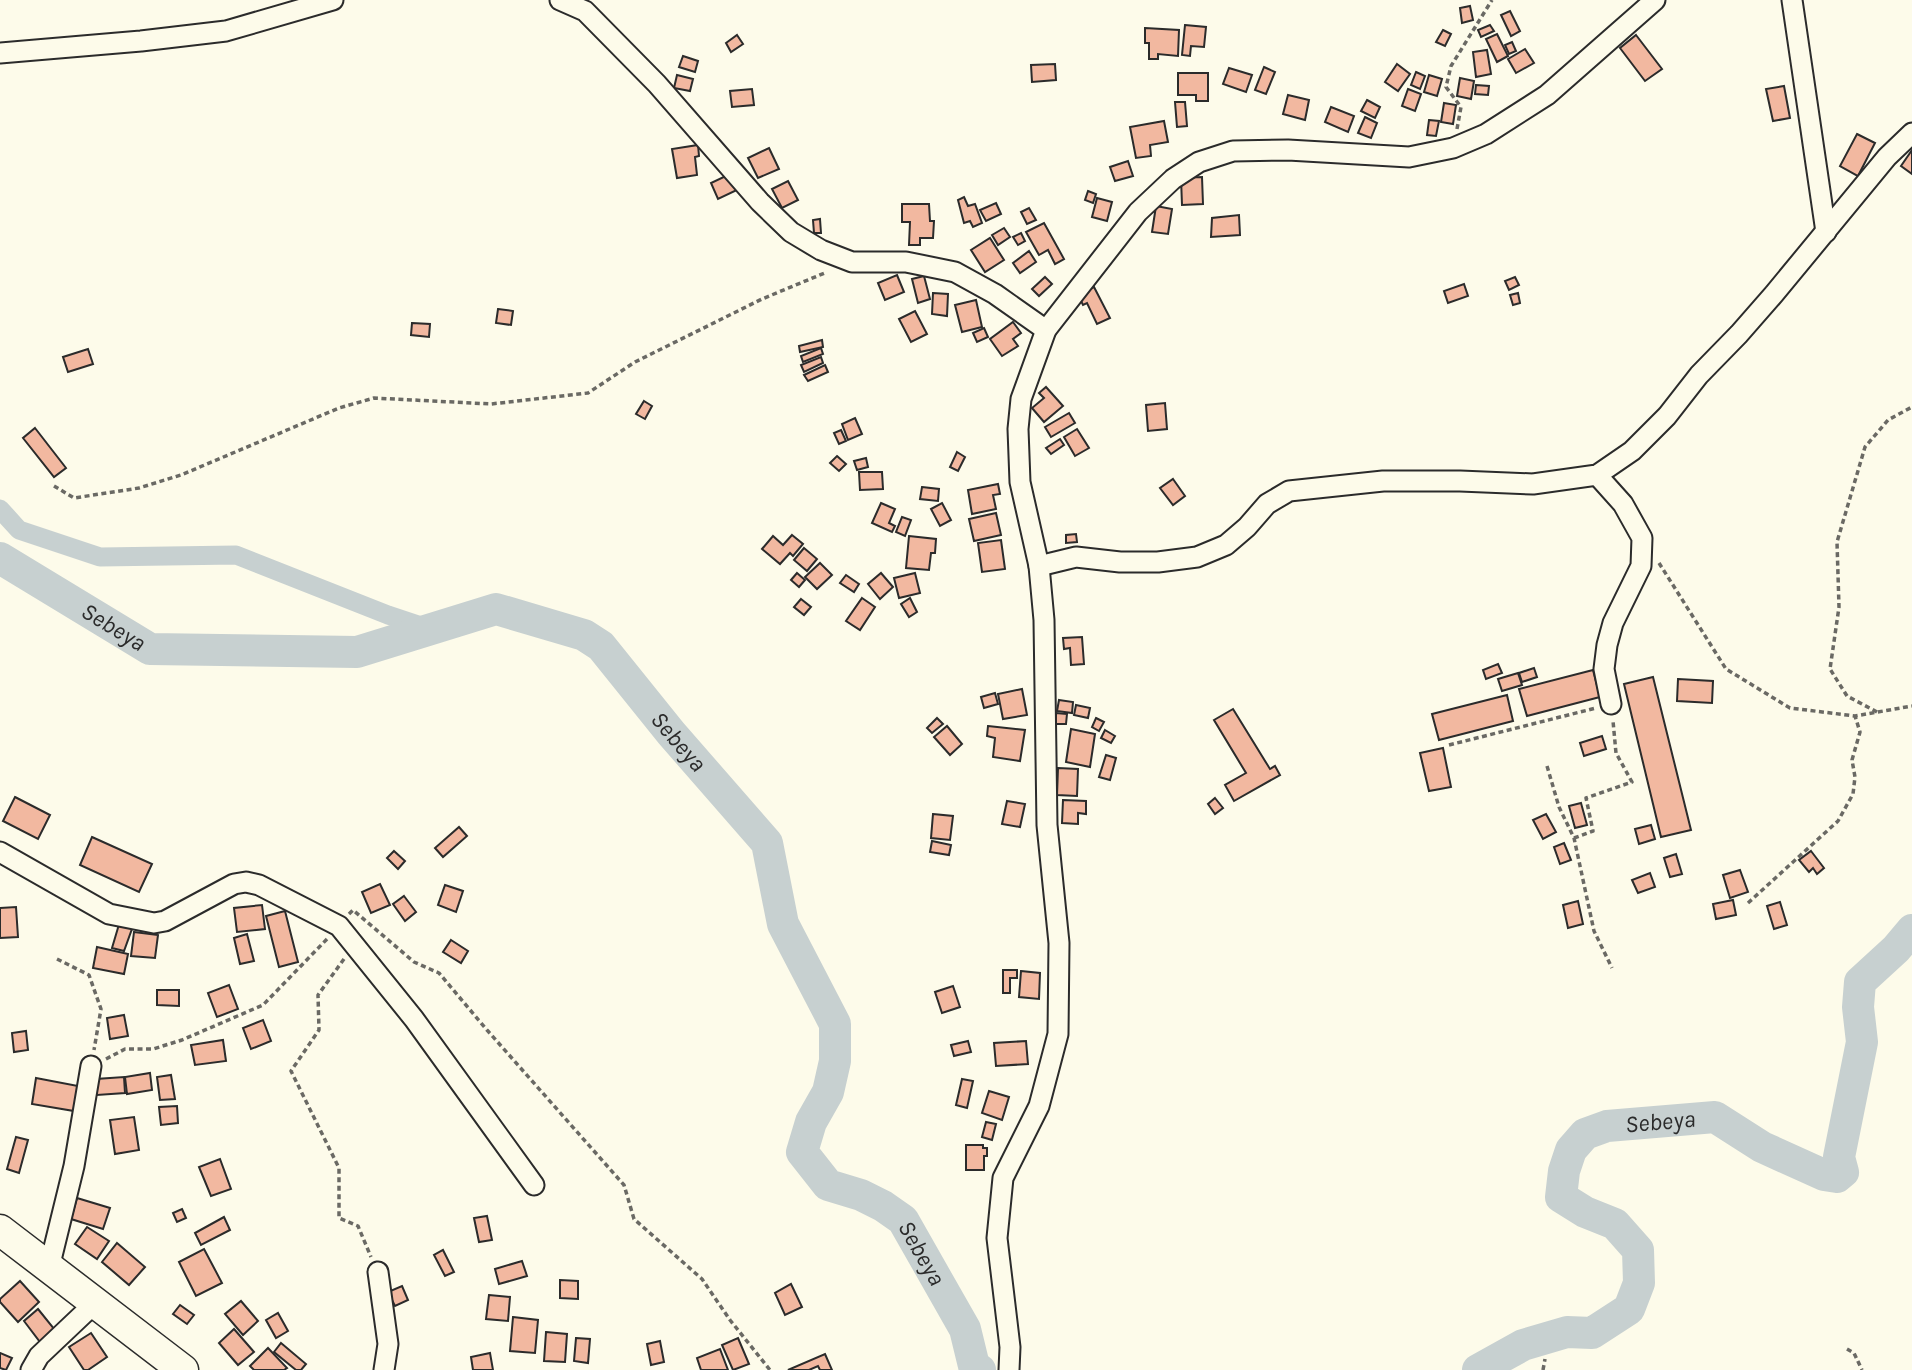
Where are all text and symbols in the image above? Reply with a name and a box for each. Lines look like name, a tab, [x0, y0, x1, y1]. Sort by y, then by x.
water label: Sebeya	[76, 597, 151, 657]
water label: Sebeya	[645, 706, 712, 777]
water label: Sebeya	[1624, 1105, 1696, 1138]
water label: Sebeya	[892, 1215, 951, 1291]

